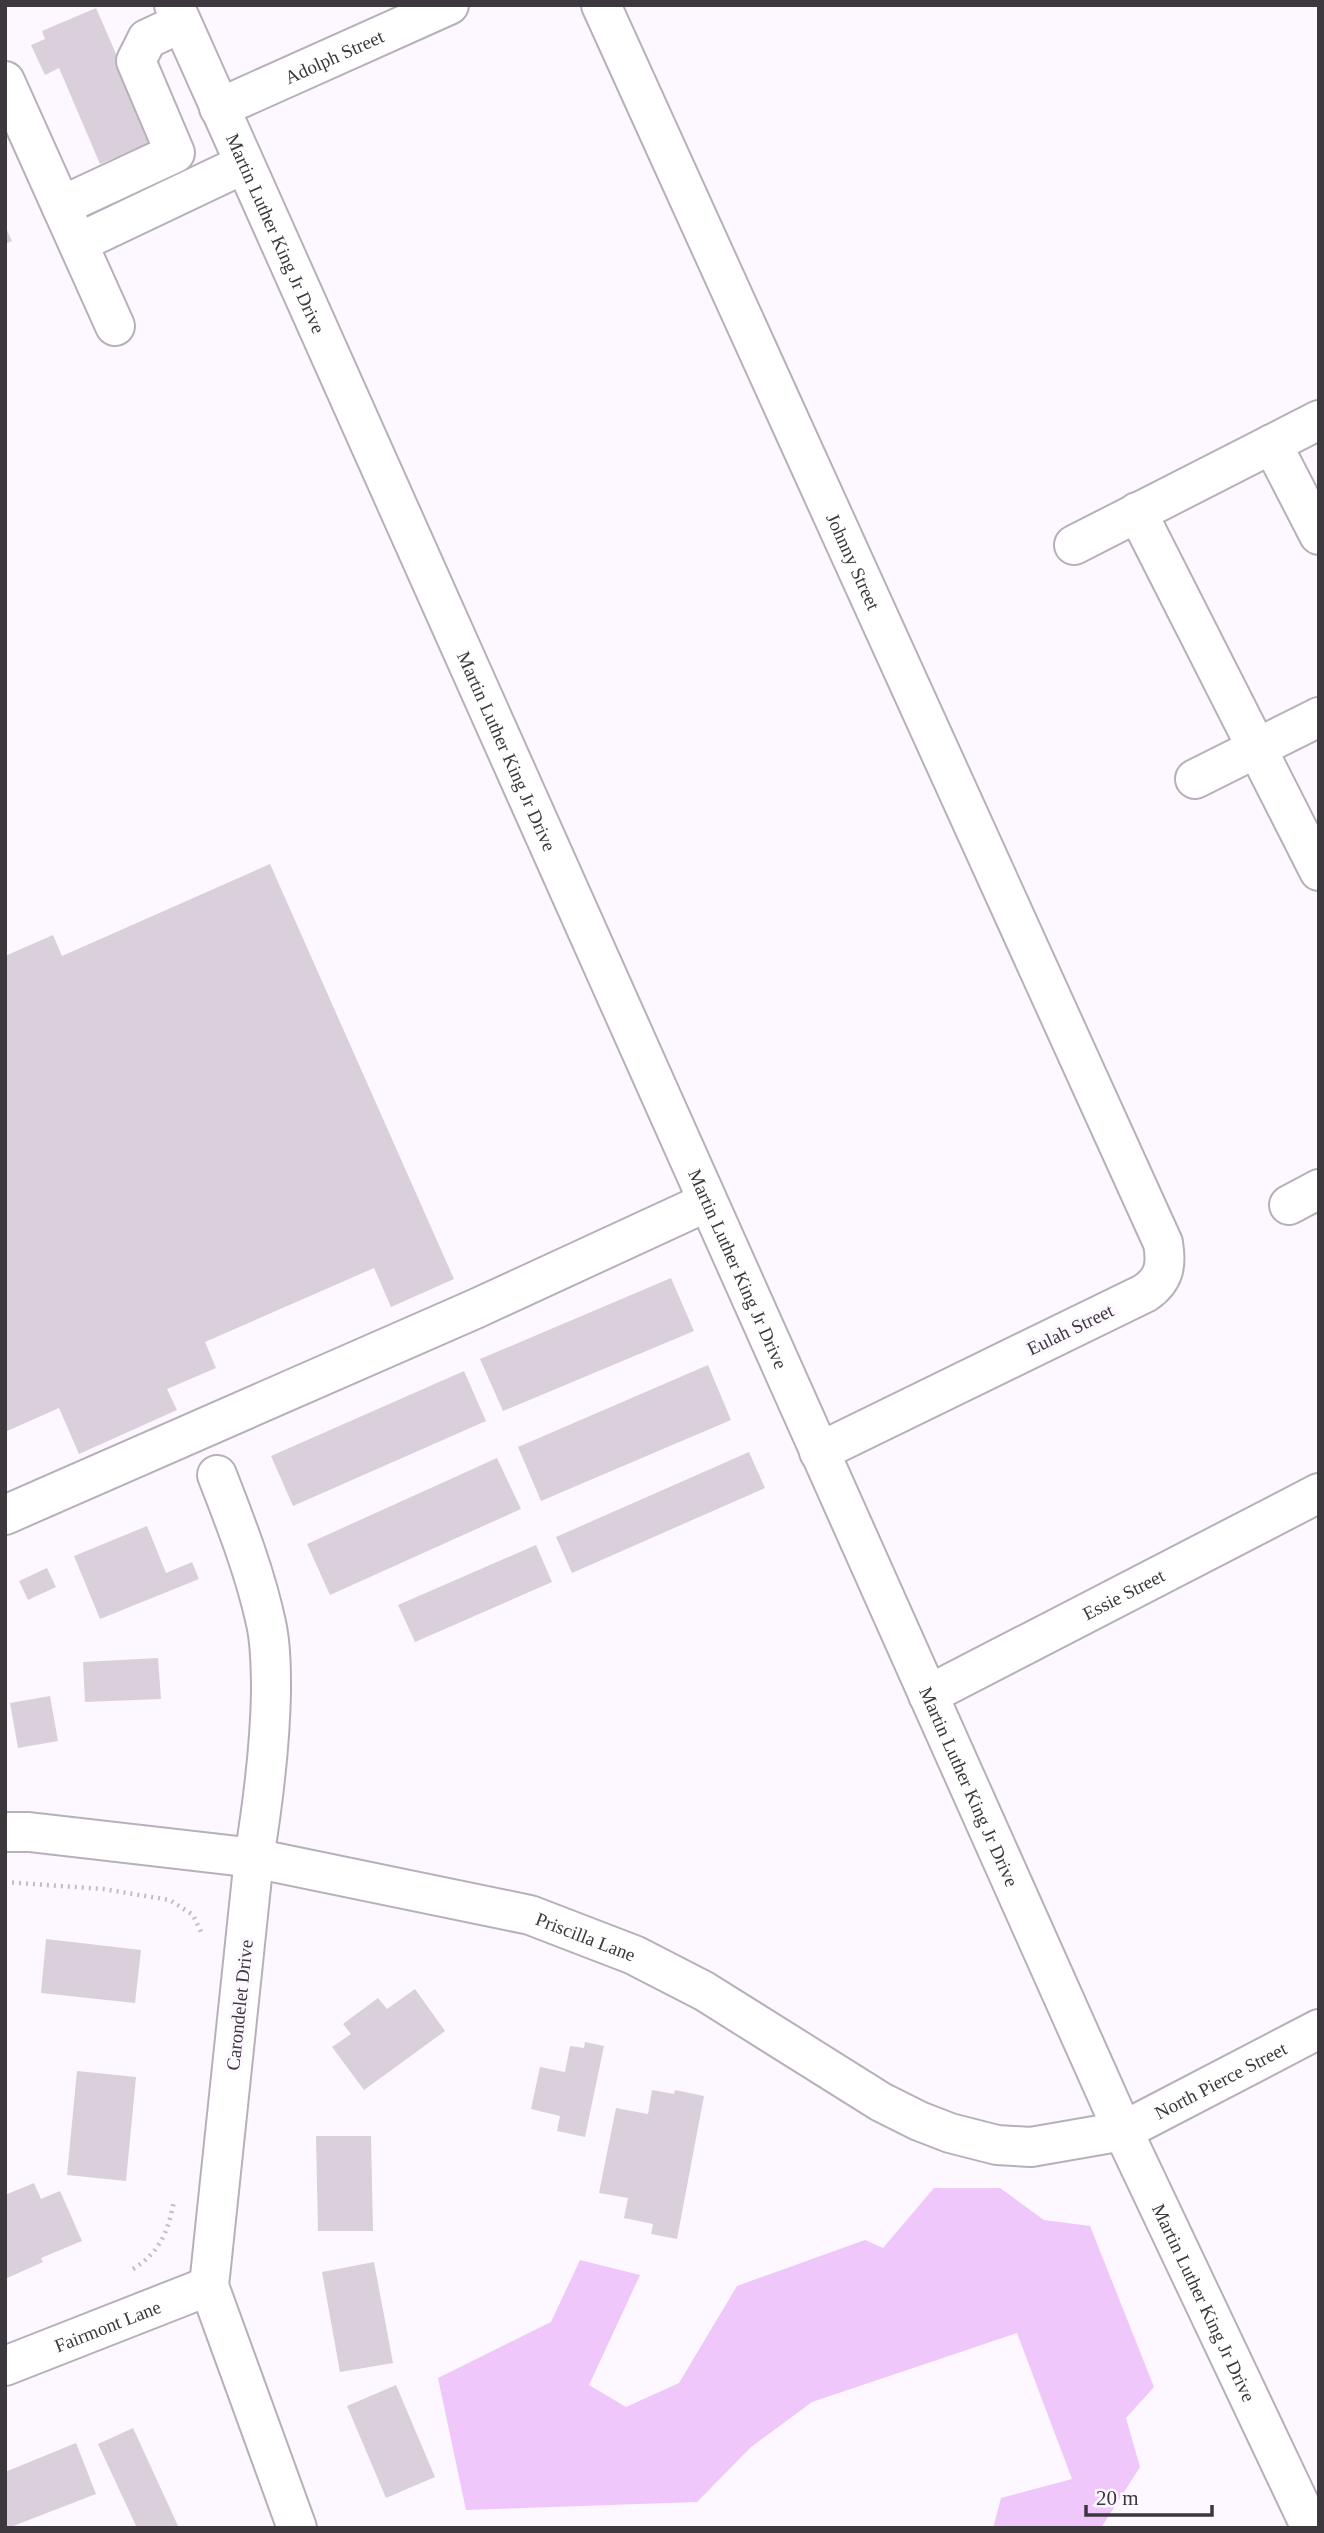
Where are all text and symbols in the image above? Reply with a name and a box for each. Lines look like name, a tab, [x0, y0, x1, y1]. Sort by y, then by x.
street label: Adolph Street	[281, 25, 388, 88]
street label: Martin Luther King Jr Drive	[222, 130, 329, 337]
street label: Johnny Street	[822, 510, 884, 614]
street label: Martin Luther King Jr Drive	[453, 648, 560, 854]
street label: Martin Luther King Jr Drive	[684, 1166, 791, 1372]
street label: Eulah Street	[1024, 1299, 1117, 1359]
street label: Essie Street	[1079, 1564, 1169, 1624]
street label: Martin Luther King Jr Drive	[915, 1684, 1022, 1890]
street label: Priscilla Lane	[533, 1908, 638, 1966]
street label: Carondelet Drive	[222, 1939, 257, 2071]
street label: North Pierce Street	[1151, 2037, 1291, 2124]
street label: Martin Luther King Jr Drive	[1148, 2200, 1260, 2405]
street label: Fairmont Lane	[51, 2296, 164, 2357]
scale bar	[1086, 2474, 1212, 2518]
text: 20 m	[1096, 2486, 1139, 2510]

